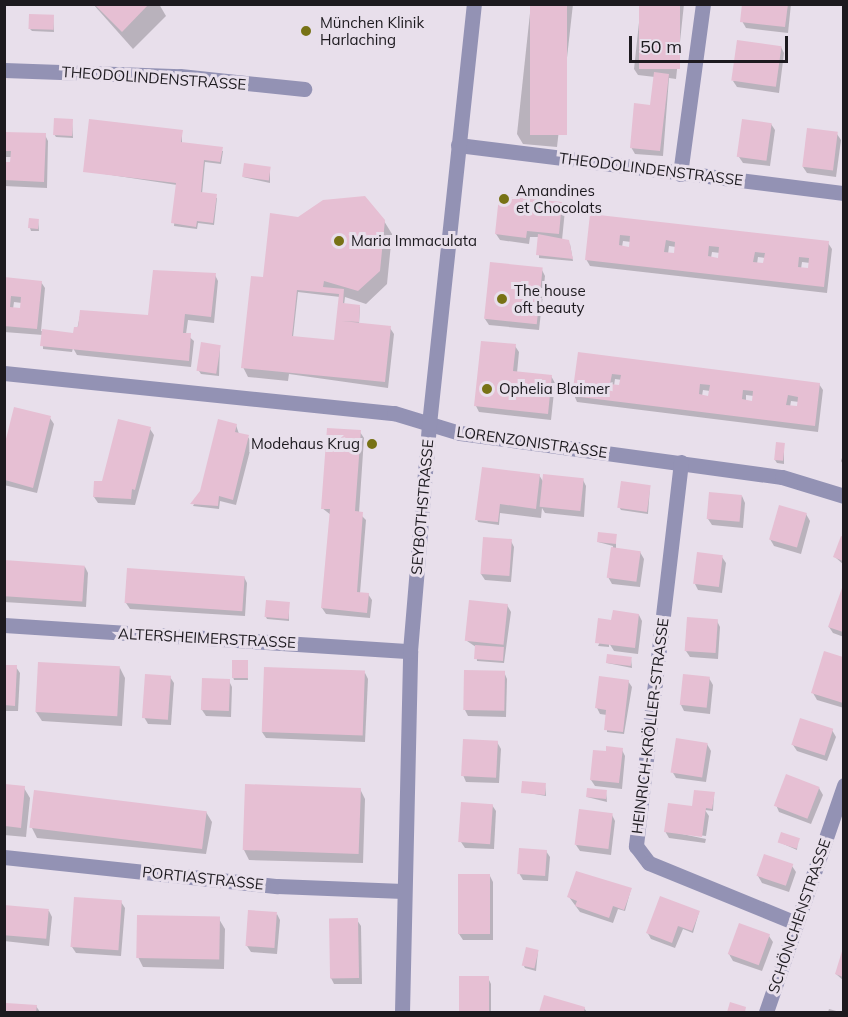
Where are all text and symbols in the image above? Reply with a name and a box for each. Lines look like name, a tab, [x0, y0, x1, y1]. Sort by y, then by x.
place label: München Klinik Harlaching	[320, 13, 424, 48]
marker: München Klinik Harlaching	[297, 22, 315, 40]
scale bar	[632, 24, 791, 62]
text: 50 m	[640, 35, 682, 58]
street label: THEODOLINDENSTRASSE	[61, 63, 247, 93]
street label: THEODOLINDENSTRASSE	[558, 149, 744, 189]
place label: Amandines et Chocolats	[516, 181, 602, 216]
marker: Amandines et Chocolats	[497, 192, 511, 206]
place label: Maria Immaculata	[351, 232, 477, 250]
marker: Maria Immaculata	[332, 234, 346, 248]
place label: The house oft beauty	[514, 281, 586, 316]
marker: The house oft beauty	[495, 292, 509, 306]
place label: Ophelia Blaimer	[499, 380, 610, 398]
marker: Ophelia Blaimer	[480, 382, 494, 396]
street label: LORENZONISTRASSE	[456, 423, 608, 461]
place label: Modehaus Krug	[251, 435, 360, 453]
marker: Modehaus Krug	[365, 437, 379, 451]
street label: SEYBOTHSTRASSE	[407, 439, 437, 575]
street label: HEINRICH-KRÖLLER-STRASSE	[628, 617, 672, 835]
street label: ALTERSHEIMERSTRASSE	[118, 624, 296, 652]
street label: SCHÖNCHENSTRASSE	[764, 836, 834, 996]
street label: PORTIASTRASSE	[141, 863, 265, 893]

